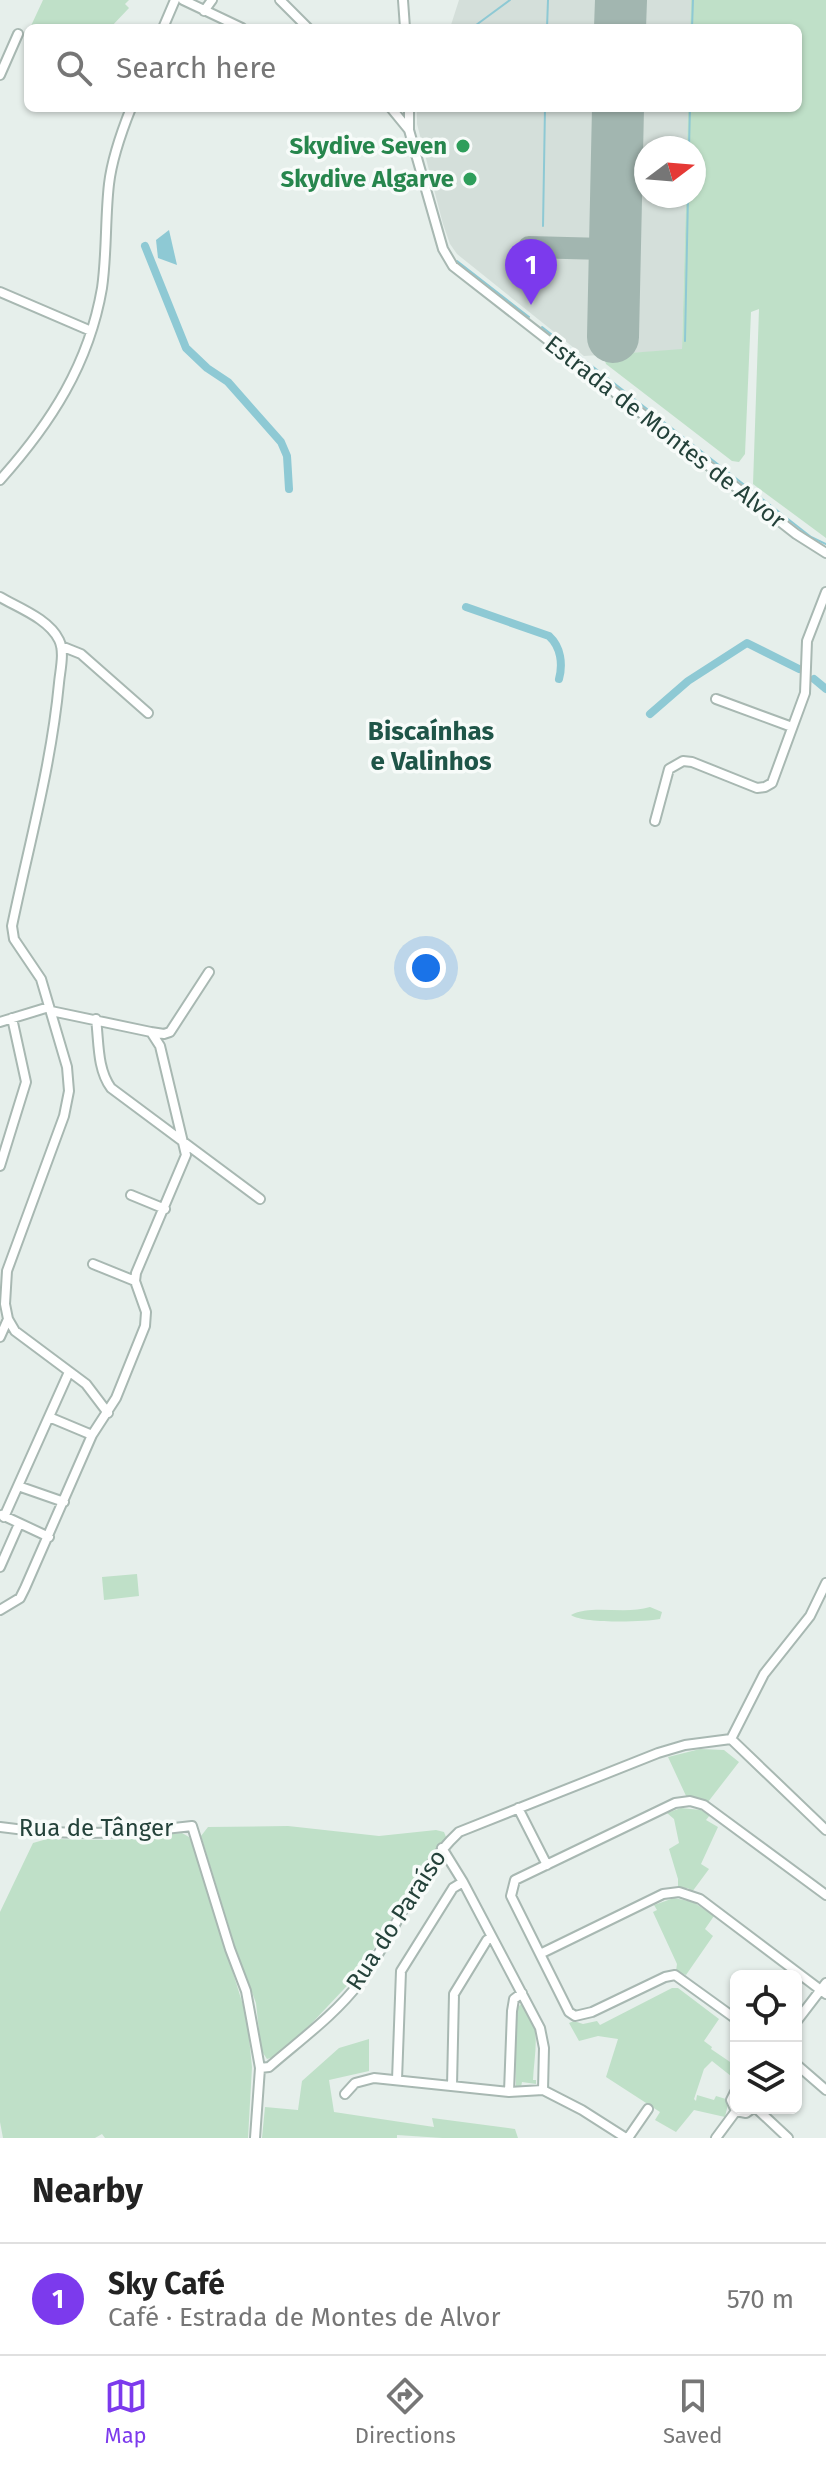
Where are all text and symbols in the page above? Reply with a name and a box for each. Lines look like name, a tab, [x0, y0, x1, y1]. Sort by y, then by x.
search box	[24, 24, 802, 112]
icon: search	[52, 46, 96, 90]
text: Search here	[116, 50, 276, 86]
place label: Skydive Seven	[290, 132, 447, 160]
north arrow	[634, 136, 706, 208]
marker: Skydive Seven	[454, 137, 472, 155]
place label: Skydive Algarve	[280, 165, 454, 193]
marker: Skydive Algarve	[461, 170, 479, 188]
pin: 1	[505, 239, 557, 305]
street label: Estrada de Montes de Alvor	[539, 330, 791, 535]
district label: Biscaínhas e Valinhos	[368, 716, 495, 777]
your location	[406, 948, 446, 988]
street label: Rua de Tânger	[19, 1814, 174, 1842]
street label: Rua do Paraíso	[340, 1845, 452, 1995]
map controls	[730, 1970, 802, 2114]
button: locate	[730, 1970, 802, 2042]
button: layers	[730, 2042, 802, 2114]
text: Nearby	[32, 2170, 143, 2211]
text: Sky Café	[108, 2266, 225, 2302]
text: 1	[52, 2284, 64, 2315]
text: 570 m	[727, 2284, 794, 2315]
text: Café · Estrada de Montes de Alvor	[108, 2302, 500, 2333]
tab: Map	[104, 2374, 148, 2449]
tab: Directions	[355, 2374, 456, 2449]
tab: Saved	[663, 2374, 722, 2449]

